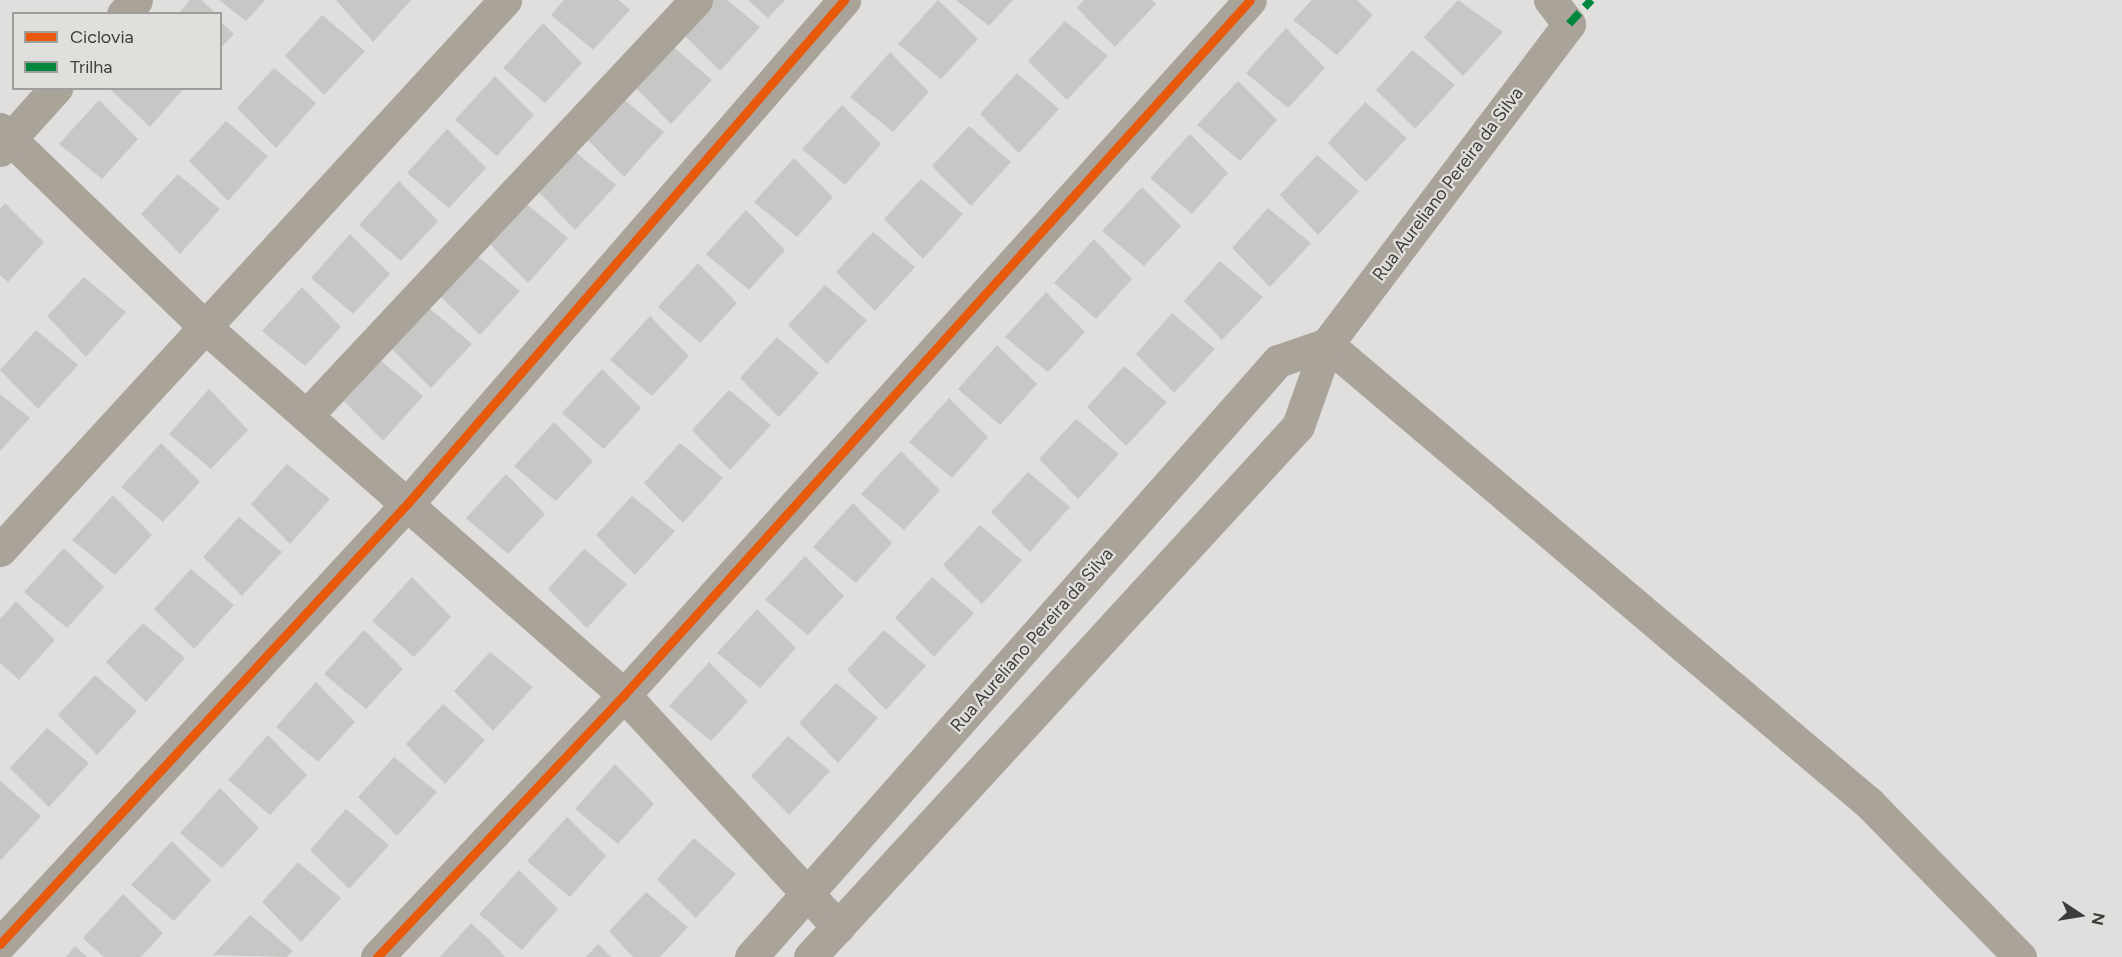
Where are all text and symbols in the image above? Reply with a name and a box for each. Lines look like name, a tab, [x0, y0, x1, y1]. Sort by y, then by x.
legend	[12, 12, 222, 90]
text: Ciclovia	[70, 26, 134, 48]
text: Trilha	[70, 56, 113, 78]
street label: Rua Aureliano Pereira da Silva	[1368, 83, 1528, 285]
street label: Rua Aureliano Pereira da Silva	[946, 544, 1118, 736]
north arrow	[2050, 885, 2110, 945]
text: N	[2088, 911, 2109, 927]

